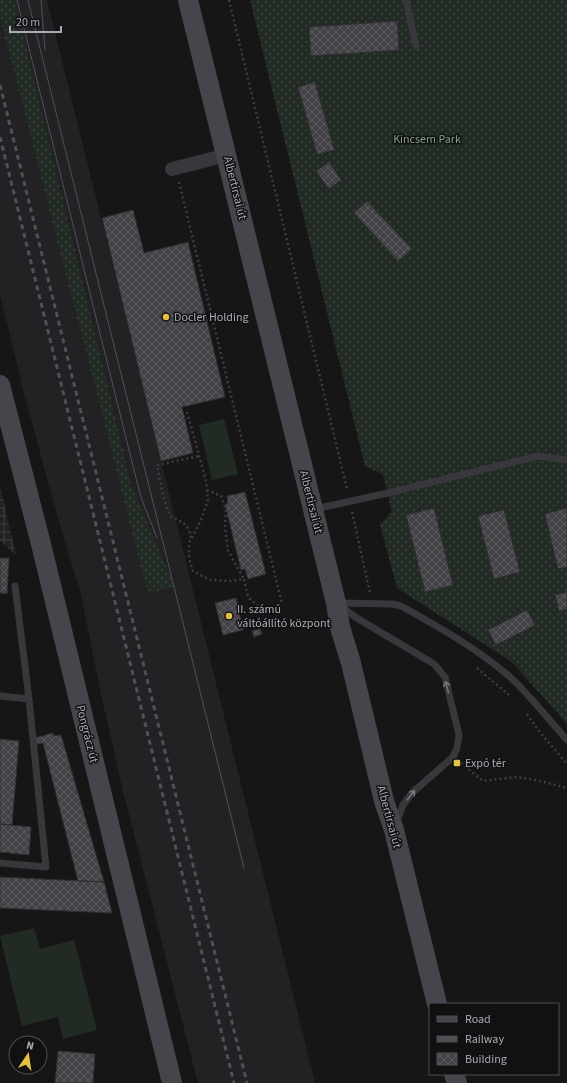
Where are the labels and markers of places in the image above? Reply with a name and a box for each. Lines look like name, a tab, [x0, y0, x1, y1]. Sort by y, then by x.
place label: Docler Holding	[174, 309, 249, 326]
marker: Docler Holding	[161, 312, 171, 322]
place label: II. számú váltóállító központ	[237, 601, 331, 632]
marker: II. számú váltóállító központ	[224, 611, 234, 621]
place label: Expó tér	[465, 755, 507, 772]
marker: Expó tér	[452, 758, 462, 768]

